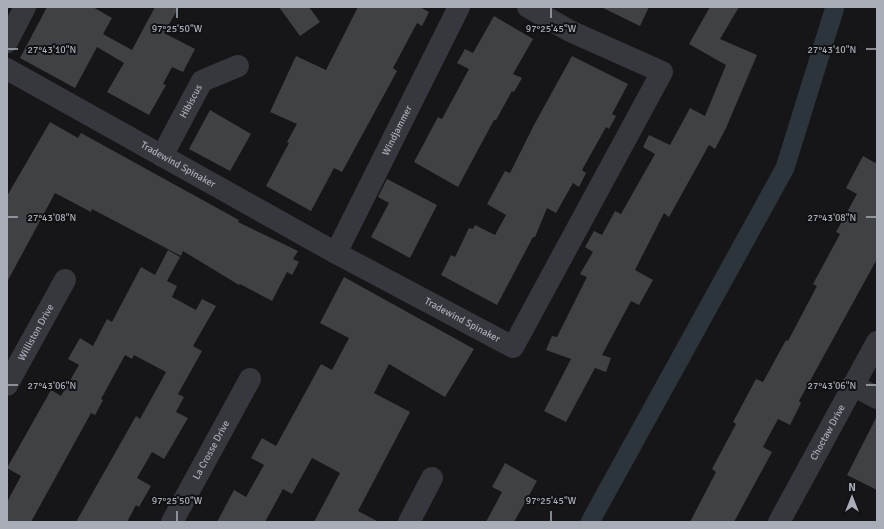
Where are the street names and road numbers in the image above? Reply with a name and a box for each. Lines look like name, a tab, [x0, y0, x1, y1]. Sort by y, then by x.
street label: Hibiscus	[177, 82, 205, 120]
street label: Windjammer	[380, 103, 415, 158]
street label: Tradewind Spinaker	[138, 139, 218, 191]
street label: Tradewind Spinaker	[422, 295, 503, 345]
street label: Williston Drive	[16, 302, 56, 363]
street label: Choctaw Drive	[808, 402, 848, 462]
street label: La Crosse Drive	[190, 418, 232, 482]

